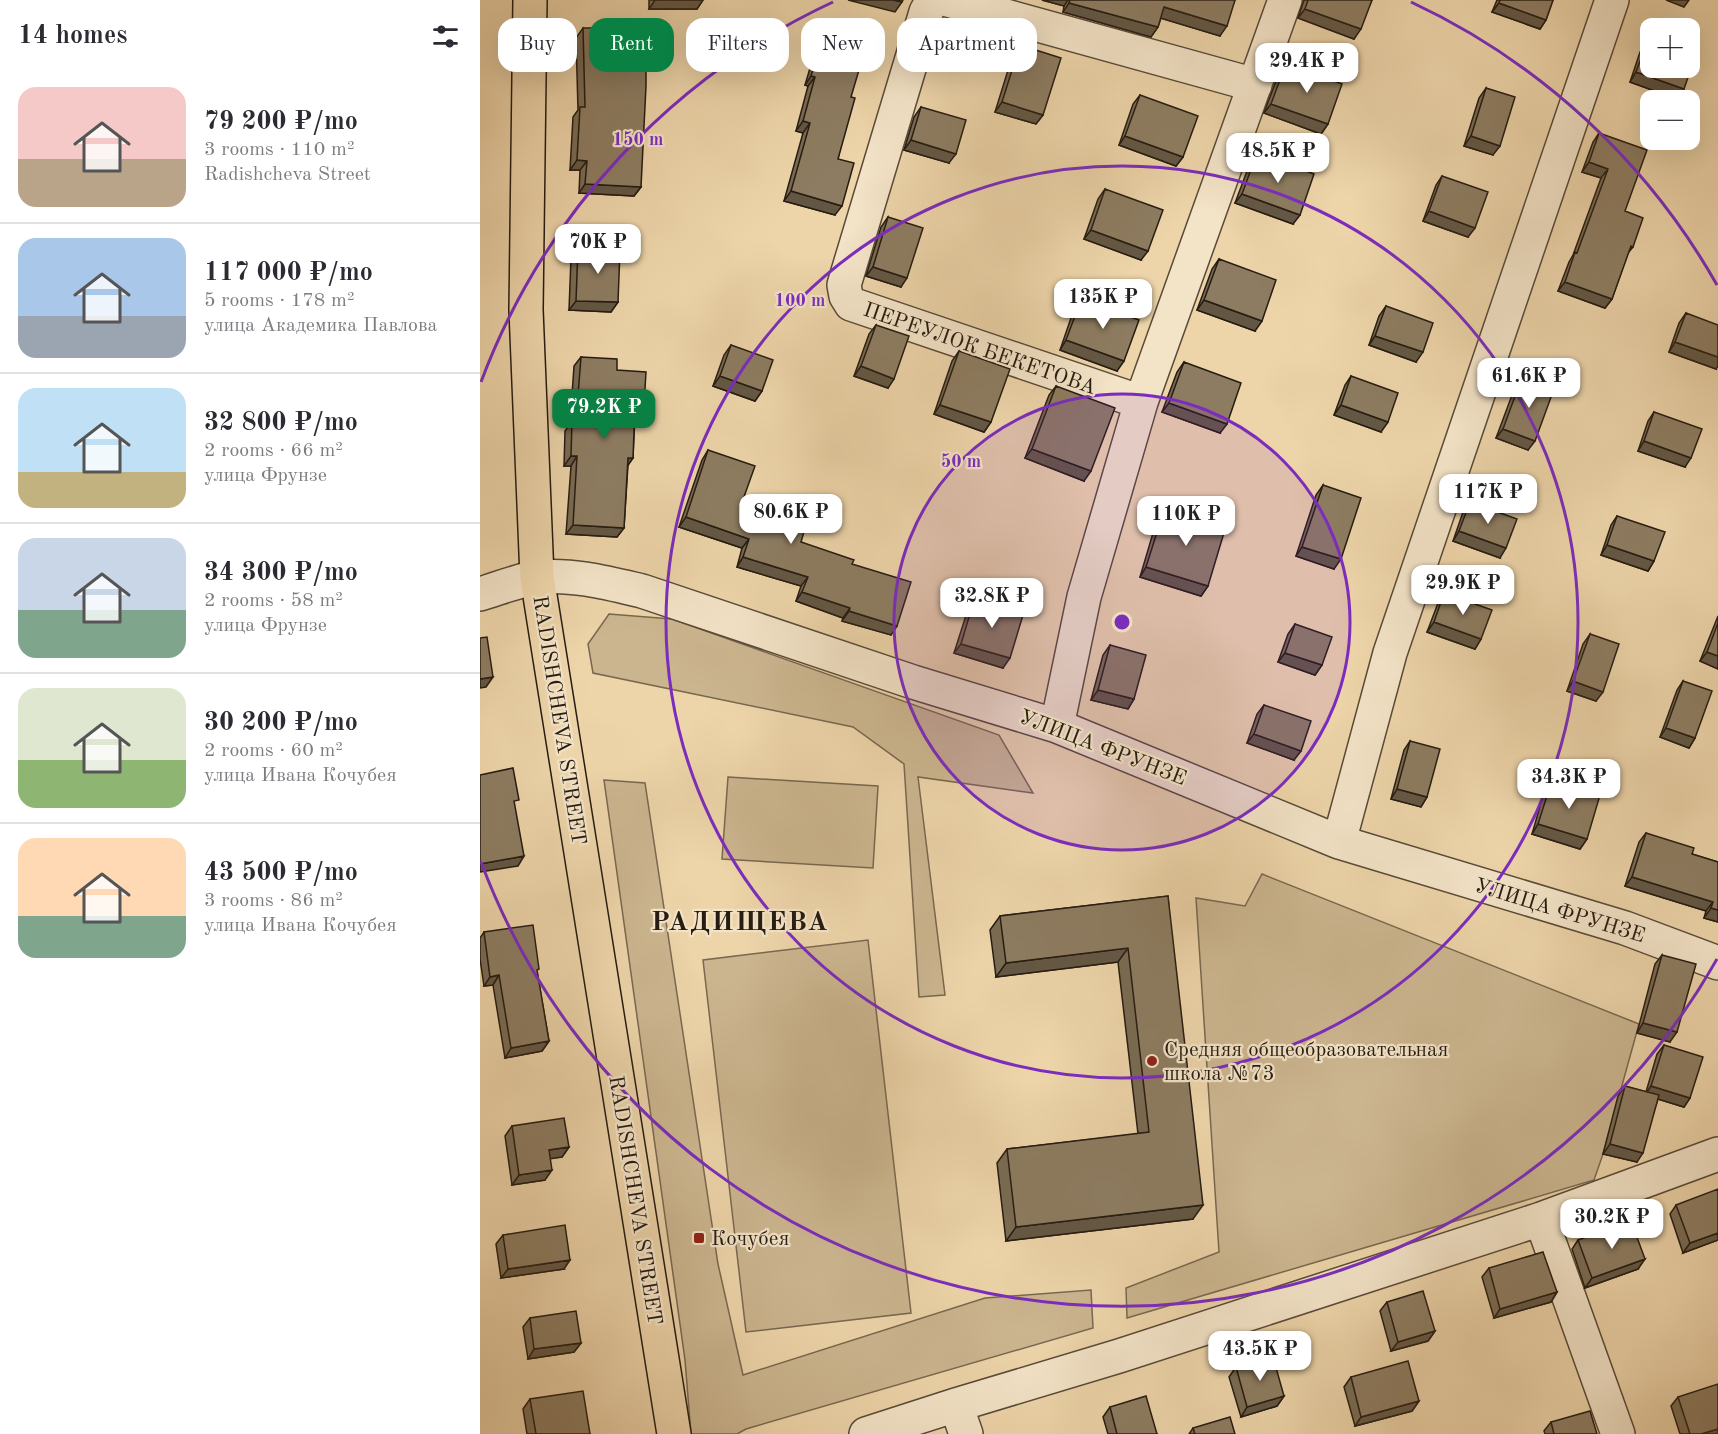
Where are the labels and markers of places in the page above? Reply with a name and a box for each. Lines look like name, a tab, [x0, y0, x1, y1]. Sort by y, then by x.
pin: 29.4K ₽	[1252, 43, 1362, 94]
pin: 48.5K ₽	[1223, 133, 1333, 184]
pin: 70K ₽	[556, 224, 640, 275]
pin: 135K ₽	[1054, 279, 1152, 330]
pin: 61.6K ₽	[1474, 358, 1584, 409]
pin: 79.2K ₽	[549, 389, 659, 440]
pin: 117K ₽	[1439, 474, 1537, 525]
pin: 80.6K ₽	[736, 494, 846, 545]
pin: 110K ₽	[1137, 496, 1235, 547]
pin: 29.9K ₽	[1408, 565, 1518, 616]
pin: 32.8K ₽	[937, 578, 1047, 629]
centre of rings	[1112, 612, 1132, 632]
pin: 34.3K ₽	[1514, 759, 1624, 810]
place label: Средняя общеобразовательная школа №73	[1164, 1040, 1448, 1085]
marker: Средняя общеобразовательная школа №73	[1145, 1054, 1159, 1068]
pin: 30.2K ₽	[1557, 1199, 1667, 1250]
place label: Кочубея	[711, 1229, 789, 1250]
marker: Кочубея	[692, 1231, 706, 1245]
pin: 43.5K ₽	[1205, 1331, 1315, 1382]

